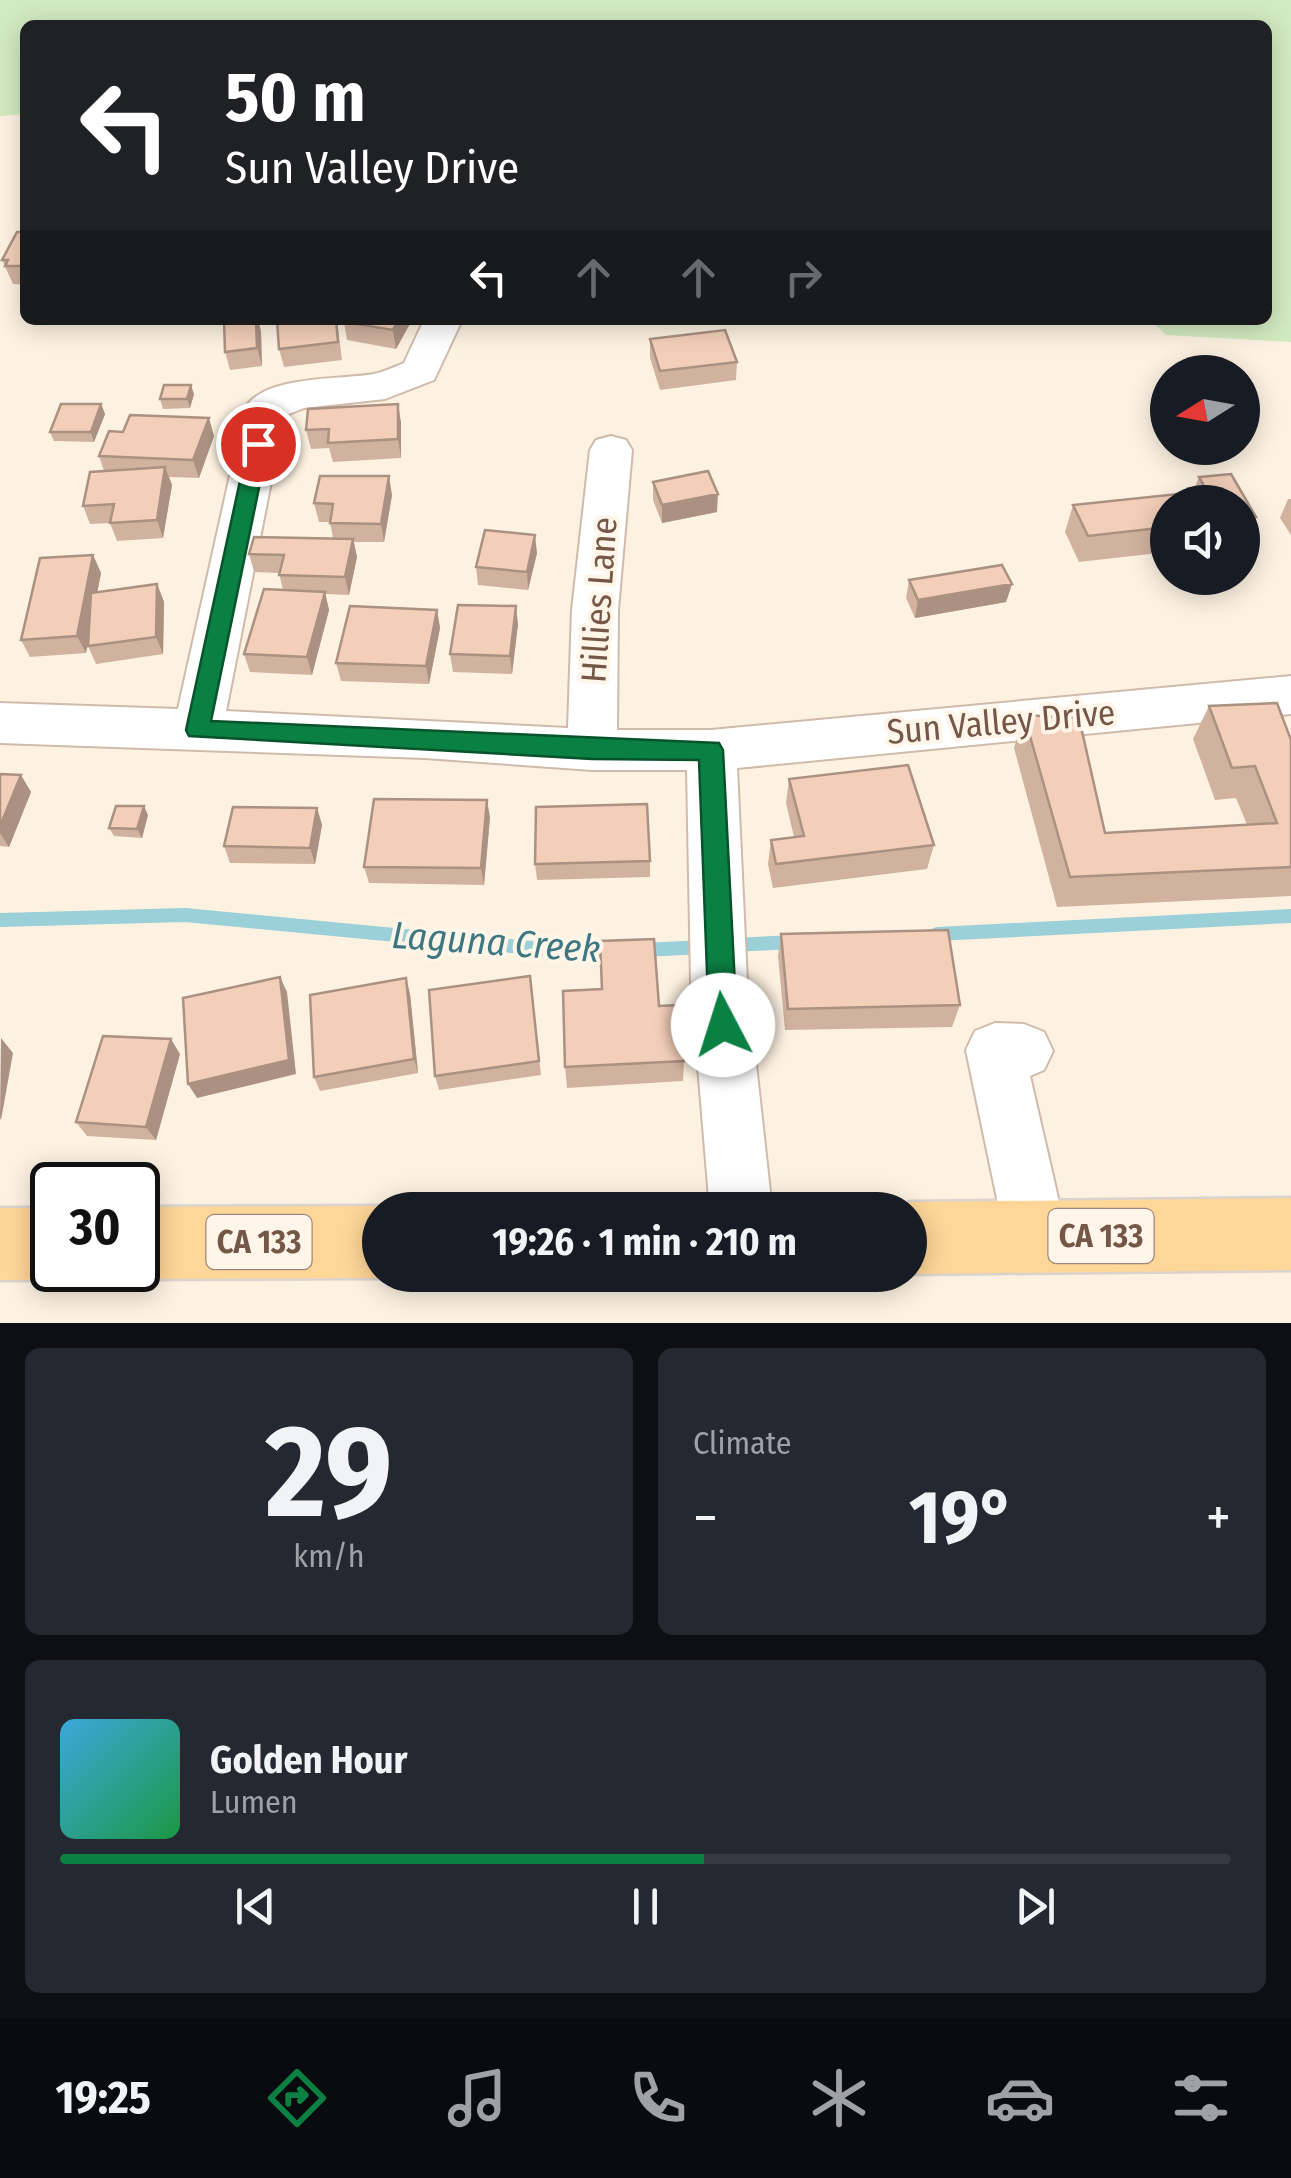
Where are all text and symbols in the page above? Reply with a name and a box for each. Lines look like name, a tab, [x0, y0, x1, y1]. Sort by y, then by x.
text: 50 m	[225, 56, 366, 140]
icon: left	[60, 60, 190, 190]
text: Sun Valley Drive	[225, 141, 519, 195]
icon: left	[461, 250, 516, 305]
icon: ahead	[566, 250, 621, 305]
icon: ahead	[671, 250, 726, 305]
icon: right	[776, 250, 831, 305]
north arrow	[1150, 355, 1260, 465]
map controls	[1150, 355, 1260, 595]
pin	[216, 402, 301, 487]
icon: arrive	[231, 417, 286, 472]
button: sound	[1150, 485, 1260, 595]
street label: Hillies Lane	[572, 516, 626, 684]
street label: Sun Valley Drive	[885, 691, 1117, 753]
water label: Laguna Creek	[390, 912, 602, 972]
position arrow	[671, 973, 775, 1077]
speed limit sign: 30	[30, 1162, 160, 1292]
road number: CA 133	[1048, 1209, 1154, 1263]
road number: CA 133	[206, 1215, 312, 1269]
text: 19:26 · 1 min · 210 m	[492, 1219, 797, 1265]
text: 29	[266, 1394, 392, 1550]
text: Climate	[693, 1424, 792, 1462]
text: 19°	[909, 1473, 1015, 1563]
text: −	[693, 1485, 718, 1551]
text: +	[1206, 1485, 1231, 1551]
text: km/h	[293, 1537, 365, 1575]
text: Golden Hour	[210, 1737, 408, 1783]
text: Lumen	[210, 1783, 298, 1821]
icon: previous	[228, 1879, 283, 1934]
icon: pause	[618, 1879, 673, 1934]
icon: next	[1008, 1879, 1063, 1934]
icon: directions	[262, 2063, 332, 2133]
icon: music	[442, 2063, 512, 2133]
icon: phone	[623, 2063, 693, 2133]
icon: climate	[804, 2063, 874, 2133]
icon: car	[985, 2063, 1055, 2133]
icon: filters	[1166, 2063, 1236, 2133]
text: 19:25	[55, 2071, 151, 2125]

